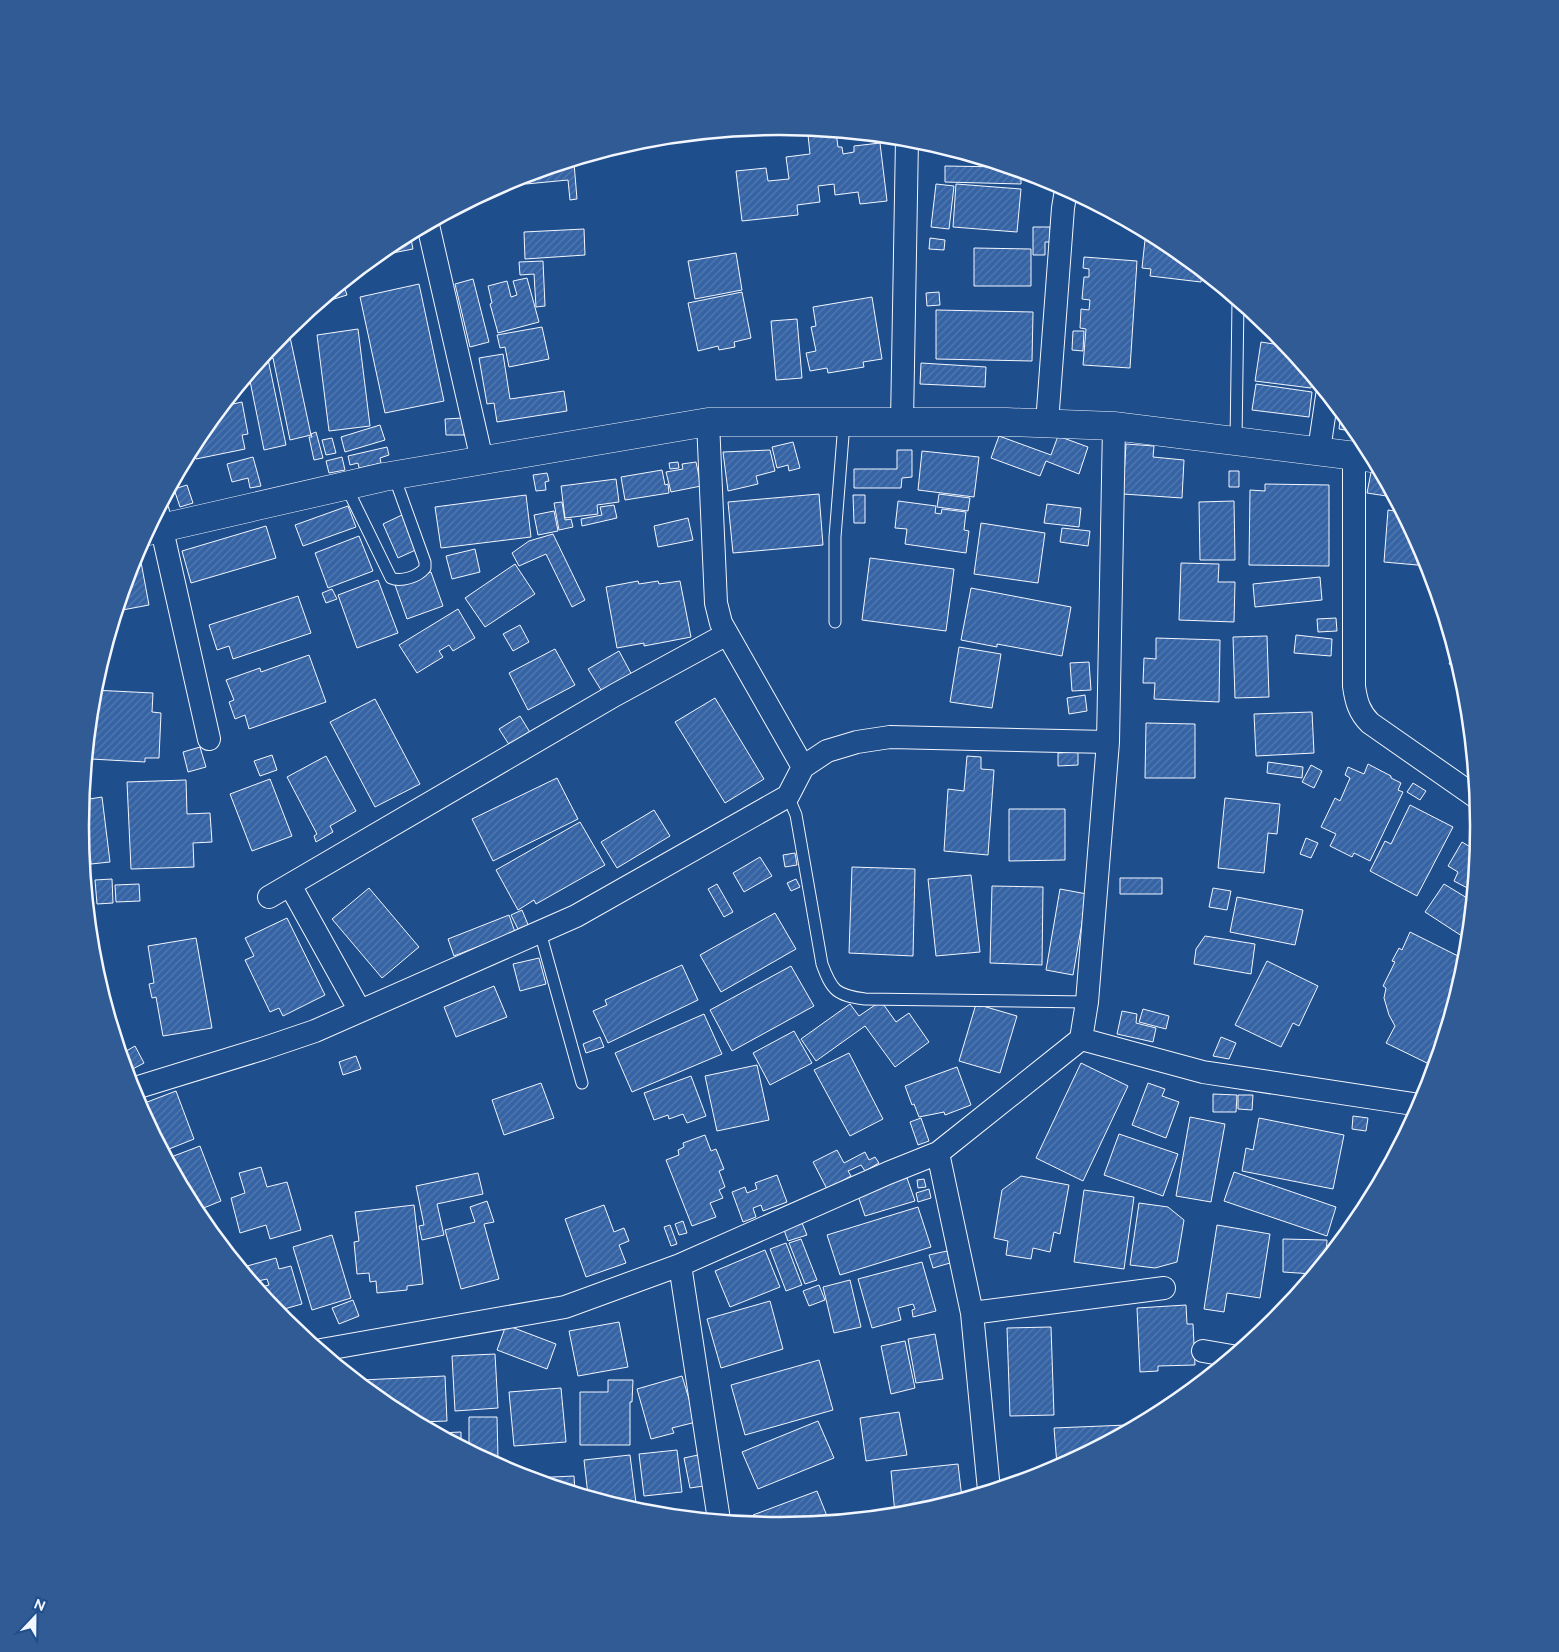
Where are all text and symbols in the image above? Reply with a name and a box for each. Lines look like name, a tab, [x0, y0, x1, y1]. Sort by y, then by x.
north arrow	[10, 1592, 60, 1642]
text: N	[32, 1596, 48, 1614]

